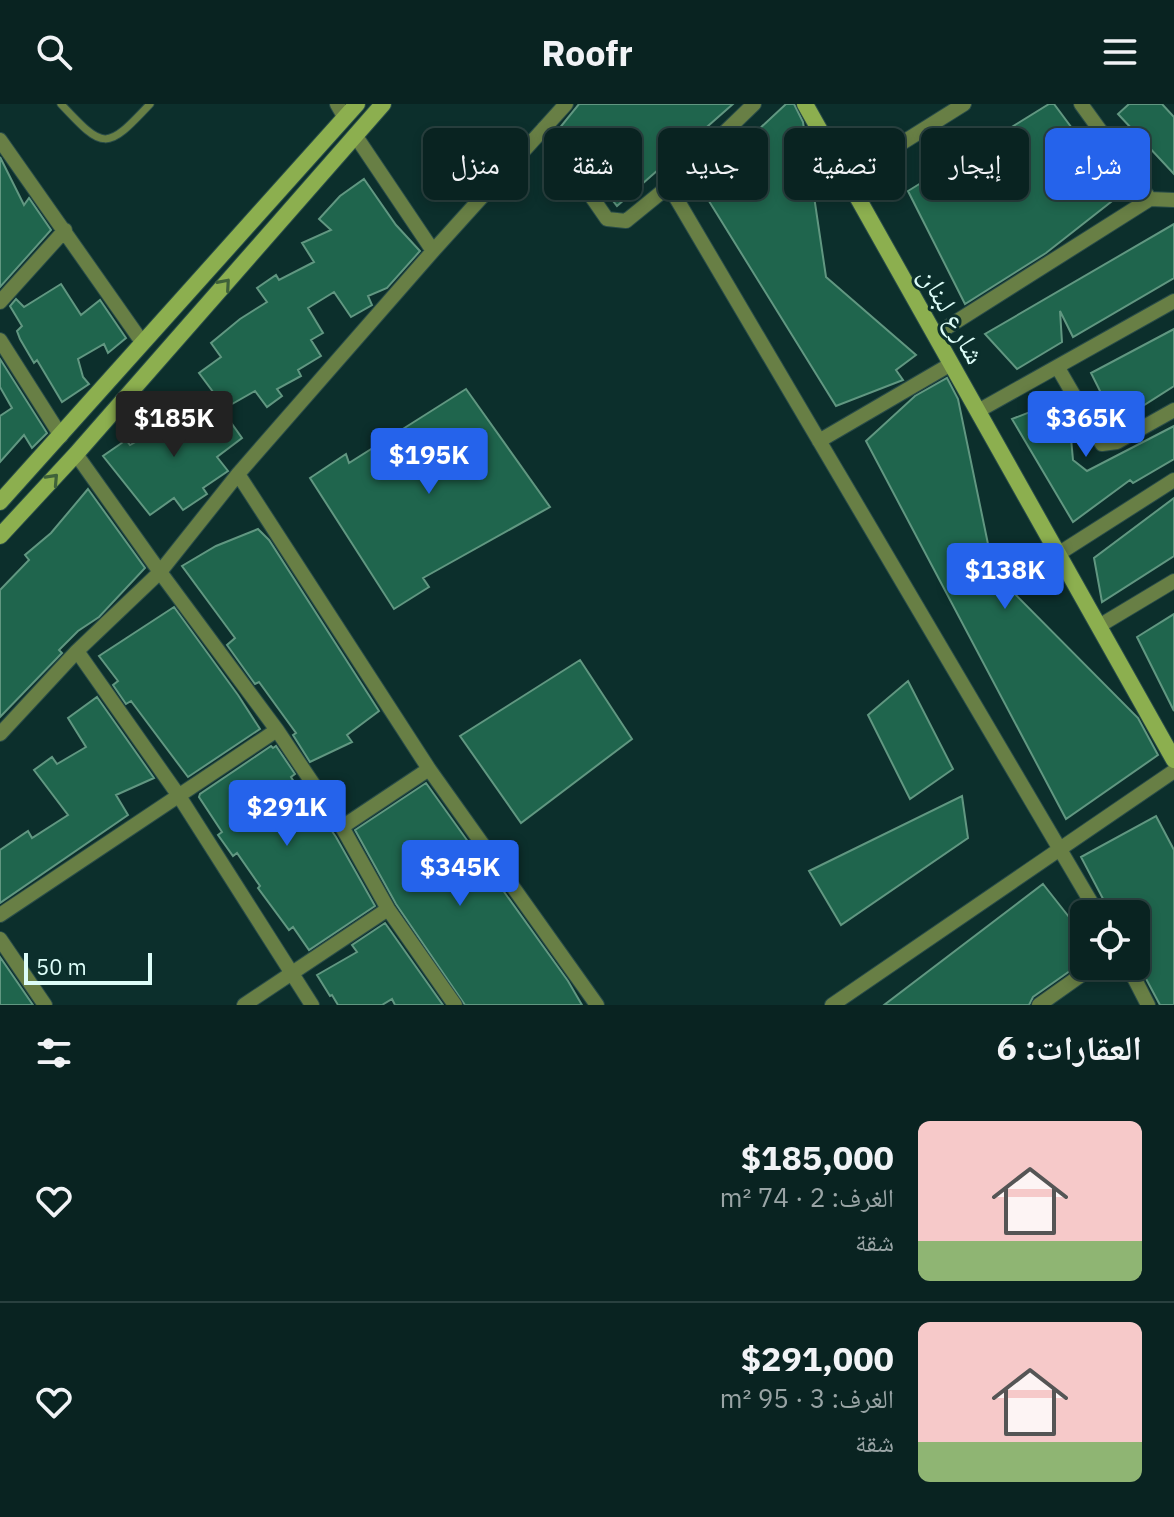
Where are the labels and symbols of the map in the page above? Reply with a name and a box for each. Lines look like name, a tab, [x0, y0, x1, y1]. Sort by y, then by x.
street label: شارع لبنان	[911, 260, 995, 370]
one-way arrow	[215, 278, 230, 293]
pin: $185K	[118, 391, 230, 459]
pin: $365K	[1030, 391, 1142, 459]
pin: $195K	[373, 428, 485, 496]
one-way arrow	[43, 473, 57, 488]
pin: $138K	[949, 543, 1061, 611]
pin: $291K	[231, 780, 343, 848]
pin: $345K	[404, 840, 516, 908]
scale bar	[24, 949, 152, 985]

